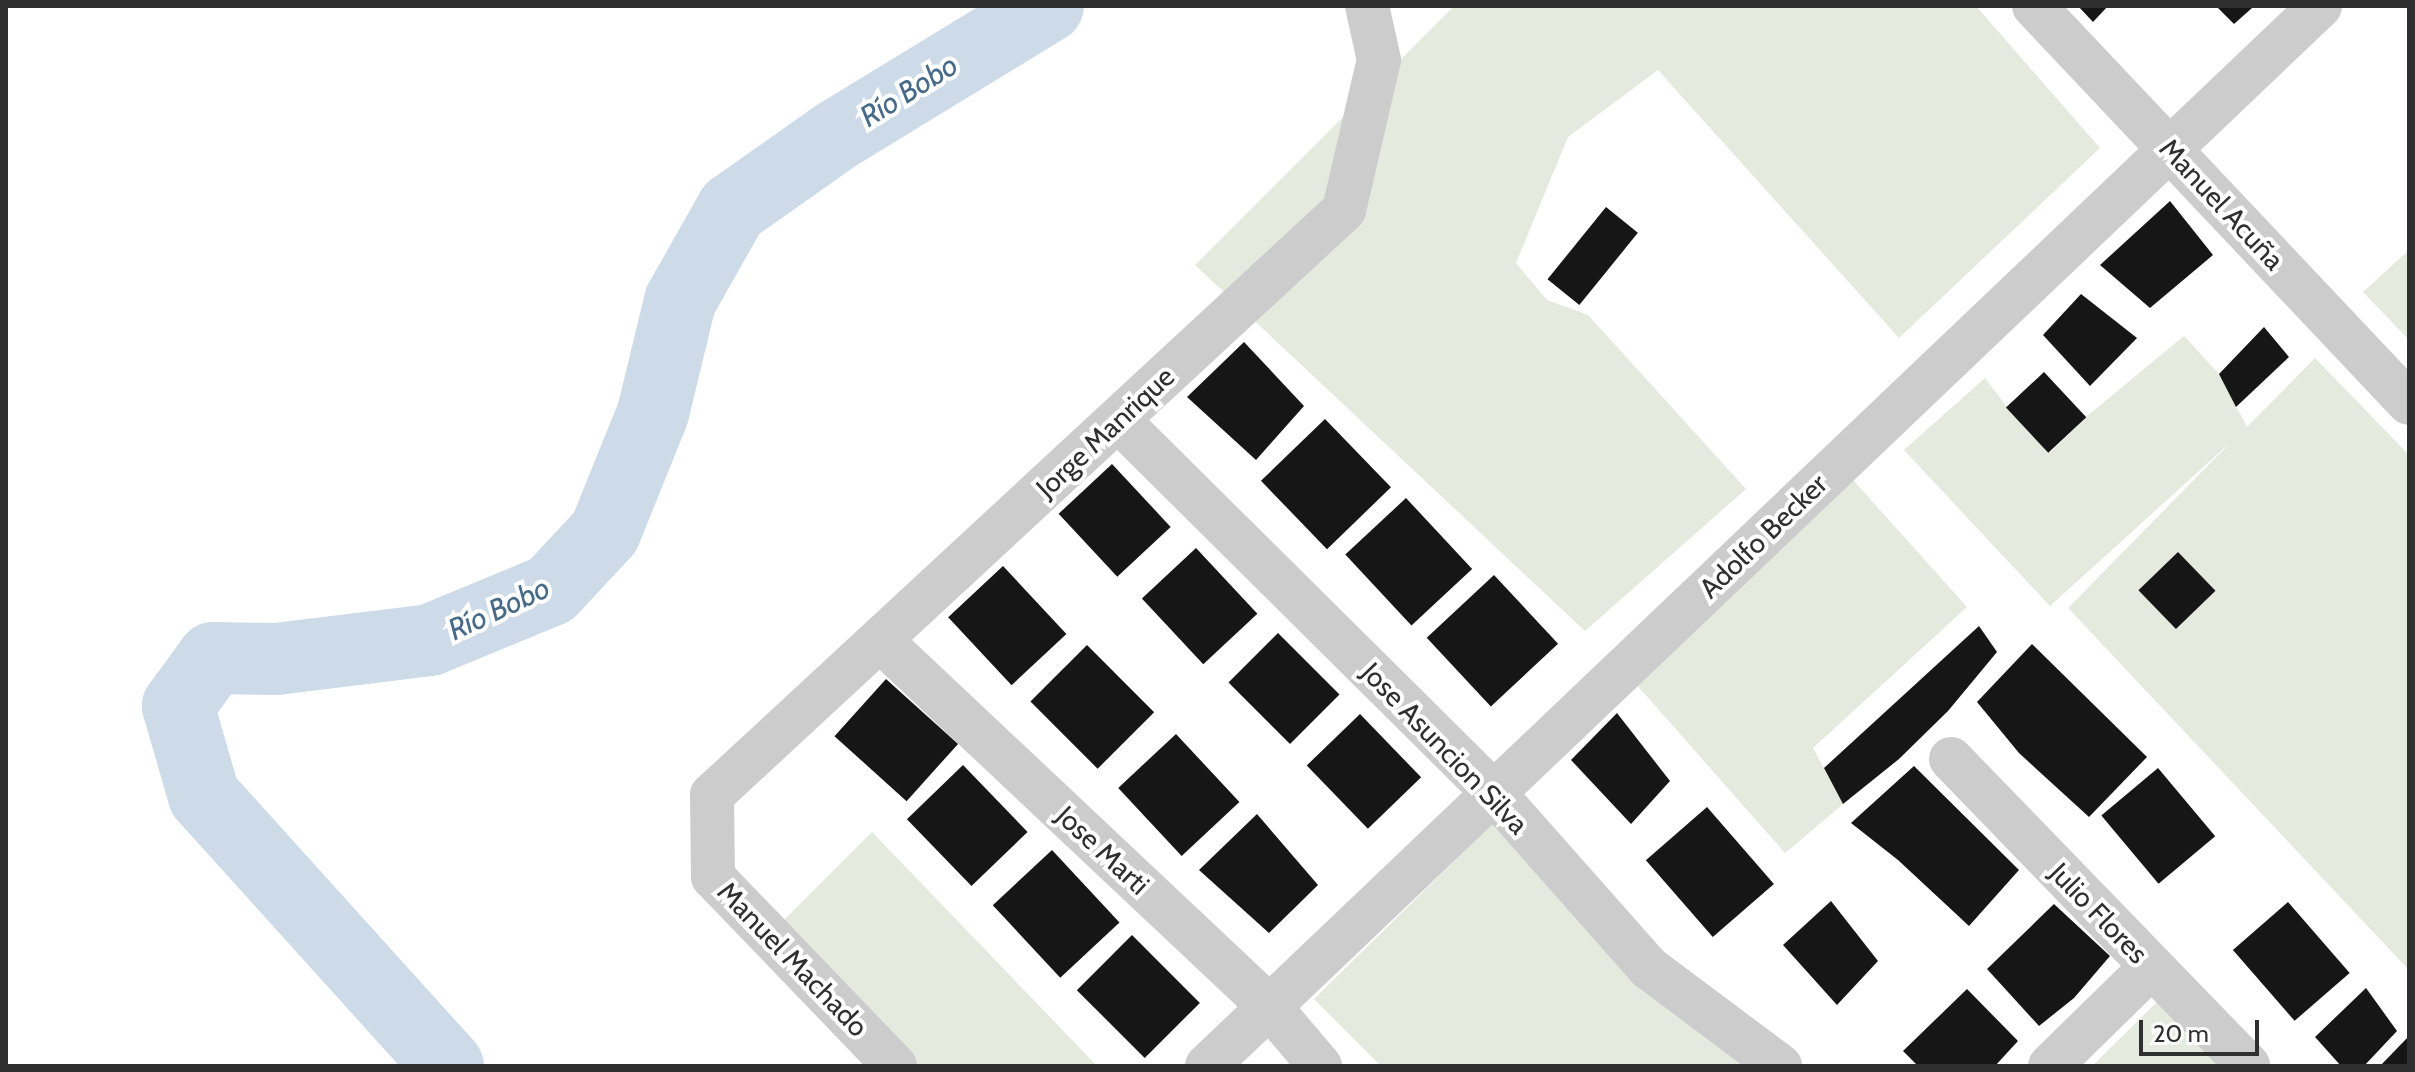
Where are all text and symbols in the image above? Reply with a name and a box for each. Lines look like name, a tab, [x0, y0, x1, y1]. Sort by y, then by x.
water label: Río Bobo	[854, 47, 964, 135]
street label: Manuel Acuña	[2153, 131, 2291, 277]
street label: Jorge Manrique	[1029, 360, 1181, 504]
street label: Adolfo Becker	[1692, 467, 1834, 605]
water label: Río Bobo	[442, 570, 556, 648]
street label: Jose Asuncion Silva	[1355, 655, 1535, 841]
street label: Jose Marti	[1050, 799, 1156, 901]
street label: Julio Flores	[2043, 856, 2155, 970]
street label: Manuel Machado	[711, 875, 875, 1043]
scale bar	[2143, 1004, 2263, 1054]
text: 20 m	[2153, 1019, 2209, 1048]

